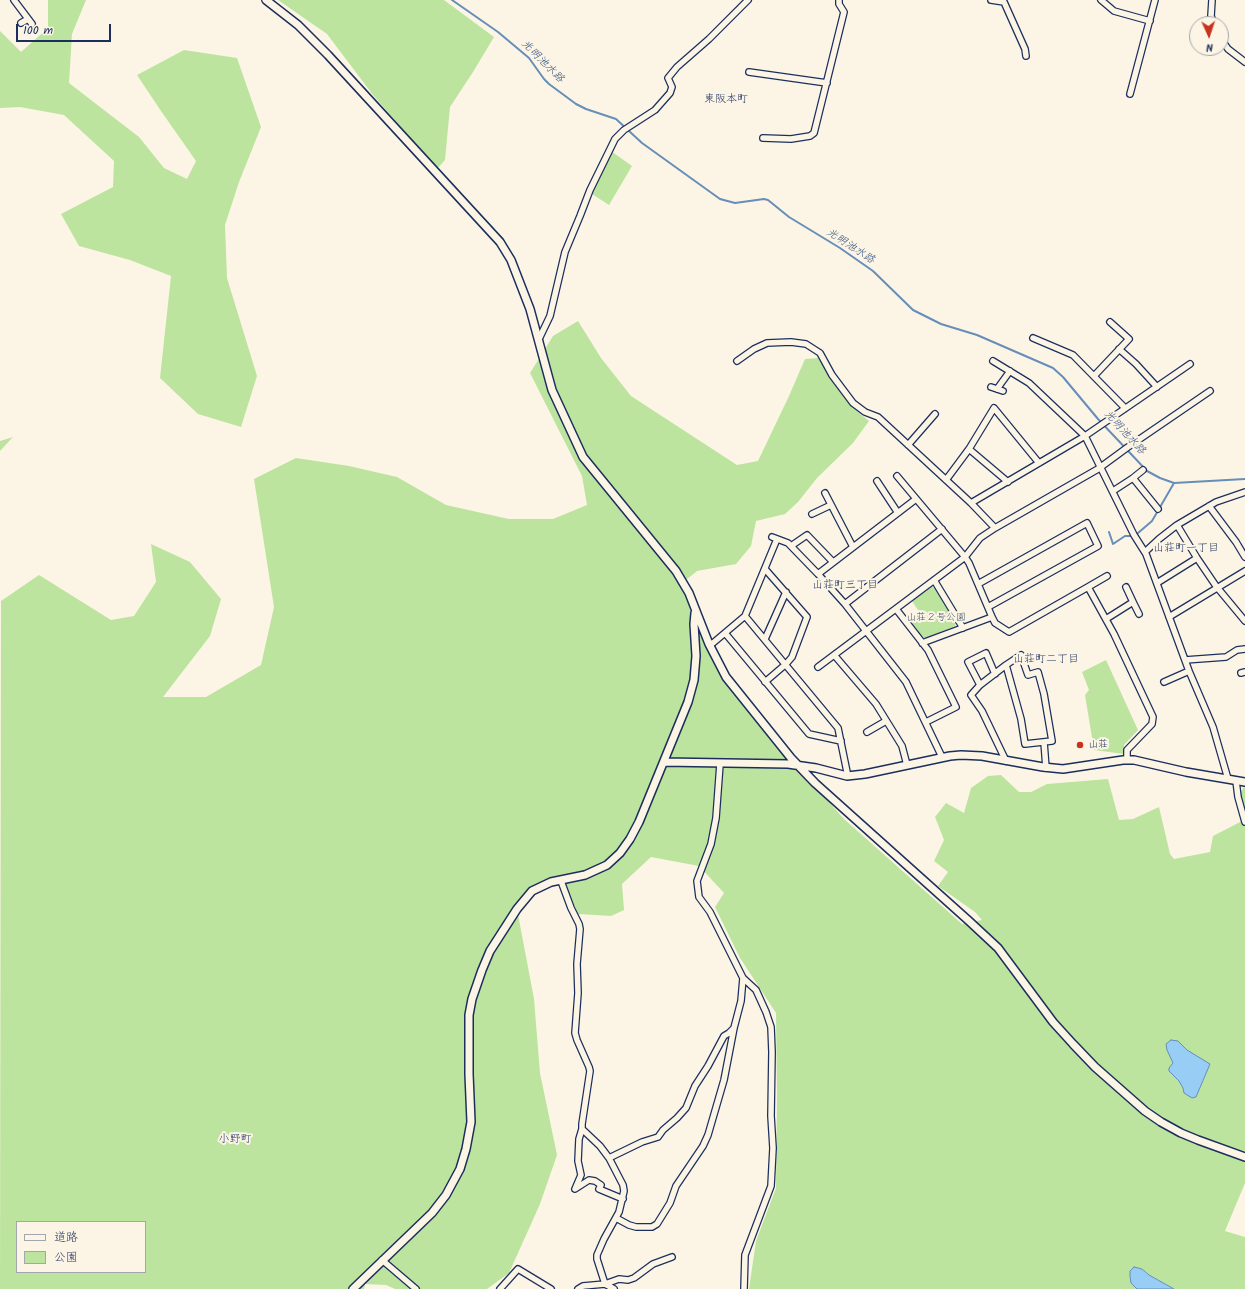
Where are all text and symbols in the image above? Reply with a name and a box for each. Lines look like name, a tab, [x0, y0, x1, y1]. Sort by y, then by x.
scale bar	[18, 16, 113, 42]
north arrow	[1189, 16, 1229, 56]
text: 100 m	[23, 21, 53, 40]
water label: 光明池水路	[518, 38, 566, 86]
text: N	[1206, 38, 1214, 56]
district label: 東阪本町	[704, 93, 748, 107]
water label: 光明池水路	[823, 226, 877, 268]
water label: 光明池水路	[1101, 408, 1147, 458]
district label: 山荘町一丁目	[1153, 542, 1219, 556]
district label: 山荘町三丁目	[812, 579, 878, 593]
park label: 山荘２号公園	[906, 612, 966, 624]
district label: 山荘町二丁目	[1013, 653, 1079, 667]
place label: 山荘	[1088, 739, 1108, 751]
marker: 山荘	[1075, 740, 1085, 750]
district label: 小野町	[219, 1133, 251, 1147]
legend	[16, 1221, 146, 1273]
text: 道路	[54, 1228, 78, 1247]
text: 公園	[54, 1248, 78, 1267]

